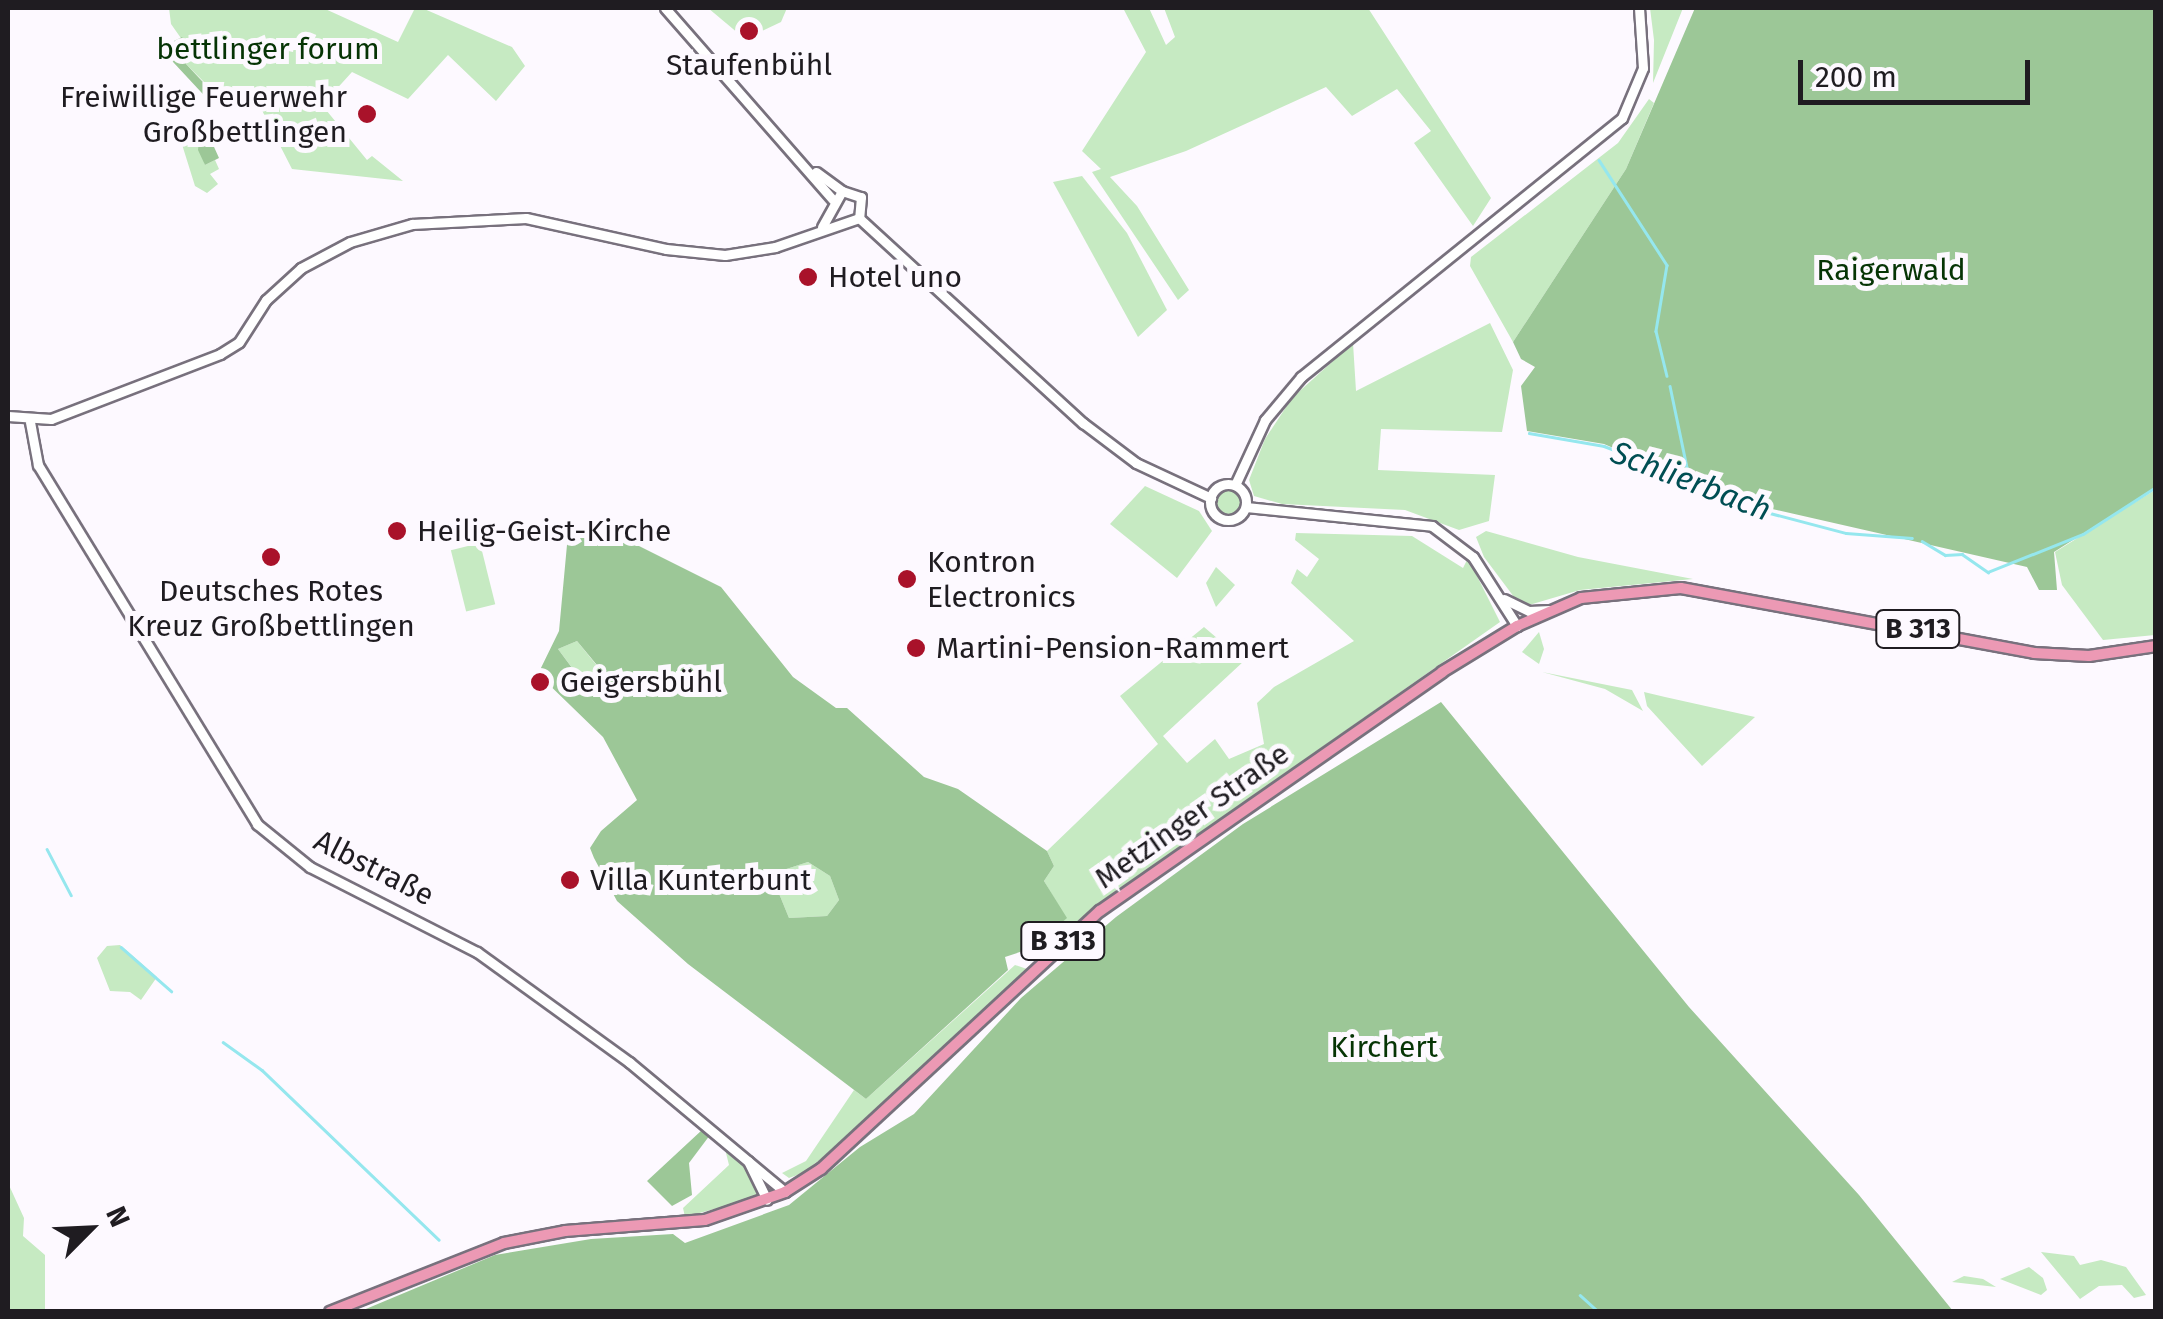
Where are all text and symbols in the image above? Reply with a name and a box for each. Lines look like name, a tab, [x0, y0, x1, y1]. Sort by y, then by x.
marker: Staufenbühl	[738, 20, 760, 42]
park label: bettlinger forum	[156, 31, 380, 67]
scale bar	[1803, 40, 2036, 102]
place label: Staufenbühl	[666, 47, 832, 83]
text: 200 m	[1815, 59, 1897, 95]
place label: Freiwillige Feuerwehr Großbettlingen	[60, 79, 347, 150]
marker: Freiwillige Feuerwehr Großbettlingen	[356, 103, 378, 125]
park label: Raigerwald	[1816, 252, 1966, 288]
place label: Hotel uno	[828, 259, 962, 295]
marker: Hotel uno	[797, 266, 819, 288]
water label: Schlierbach	[1606, 433, 1776, 529]
place label: Heilig-Geist-Kirche	[417, 513, 671, 549]
marker: Heilig-Geist-Kirche	[386, 520, 408, 542]
place label: Kontron Electronics	[927, 544, 1076, 614]
marker: Deutsches Rotes Kreuz Großbettlingen	[260, 546, 282, 568]
marker: Kontron Electronics	[896, 568, 918, 590]
place label: Deutsches Rotes Kreuz Großbettlingen	[127, 573, 415, 644]
road number: B 313	[1873, 606, 1963, 652]
place label: Martini-Pension-Rammert	[936, 630, 1289, 666]
marker: Martini-Pension-Rammert	[905, 637, 927, 659]
place label: Geigersbühl	[560, 664, 722, 700]
marker: Geigersbühl	[529, 671, 551, 693]
street label: Metzinger Straße	[1088, 736, 1296, 896]
street label: Albstraße	[308, 823, 440, 913]
place label: Villa Kunterbunt	[590, 862, 811, 898]
marker: Villa Kunterbunt	[559, 869, 581, 891]
road number: B 313	[1018, 918, 1108, 964]
park label: Kirchert	[1330, 1029, 1438, 1065]
north arrow	[40, 1179, 140, 1279]
text: N	[99, 1201, 137, 1232]

